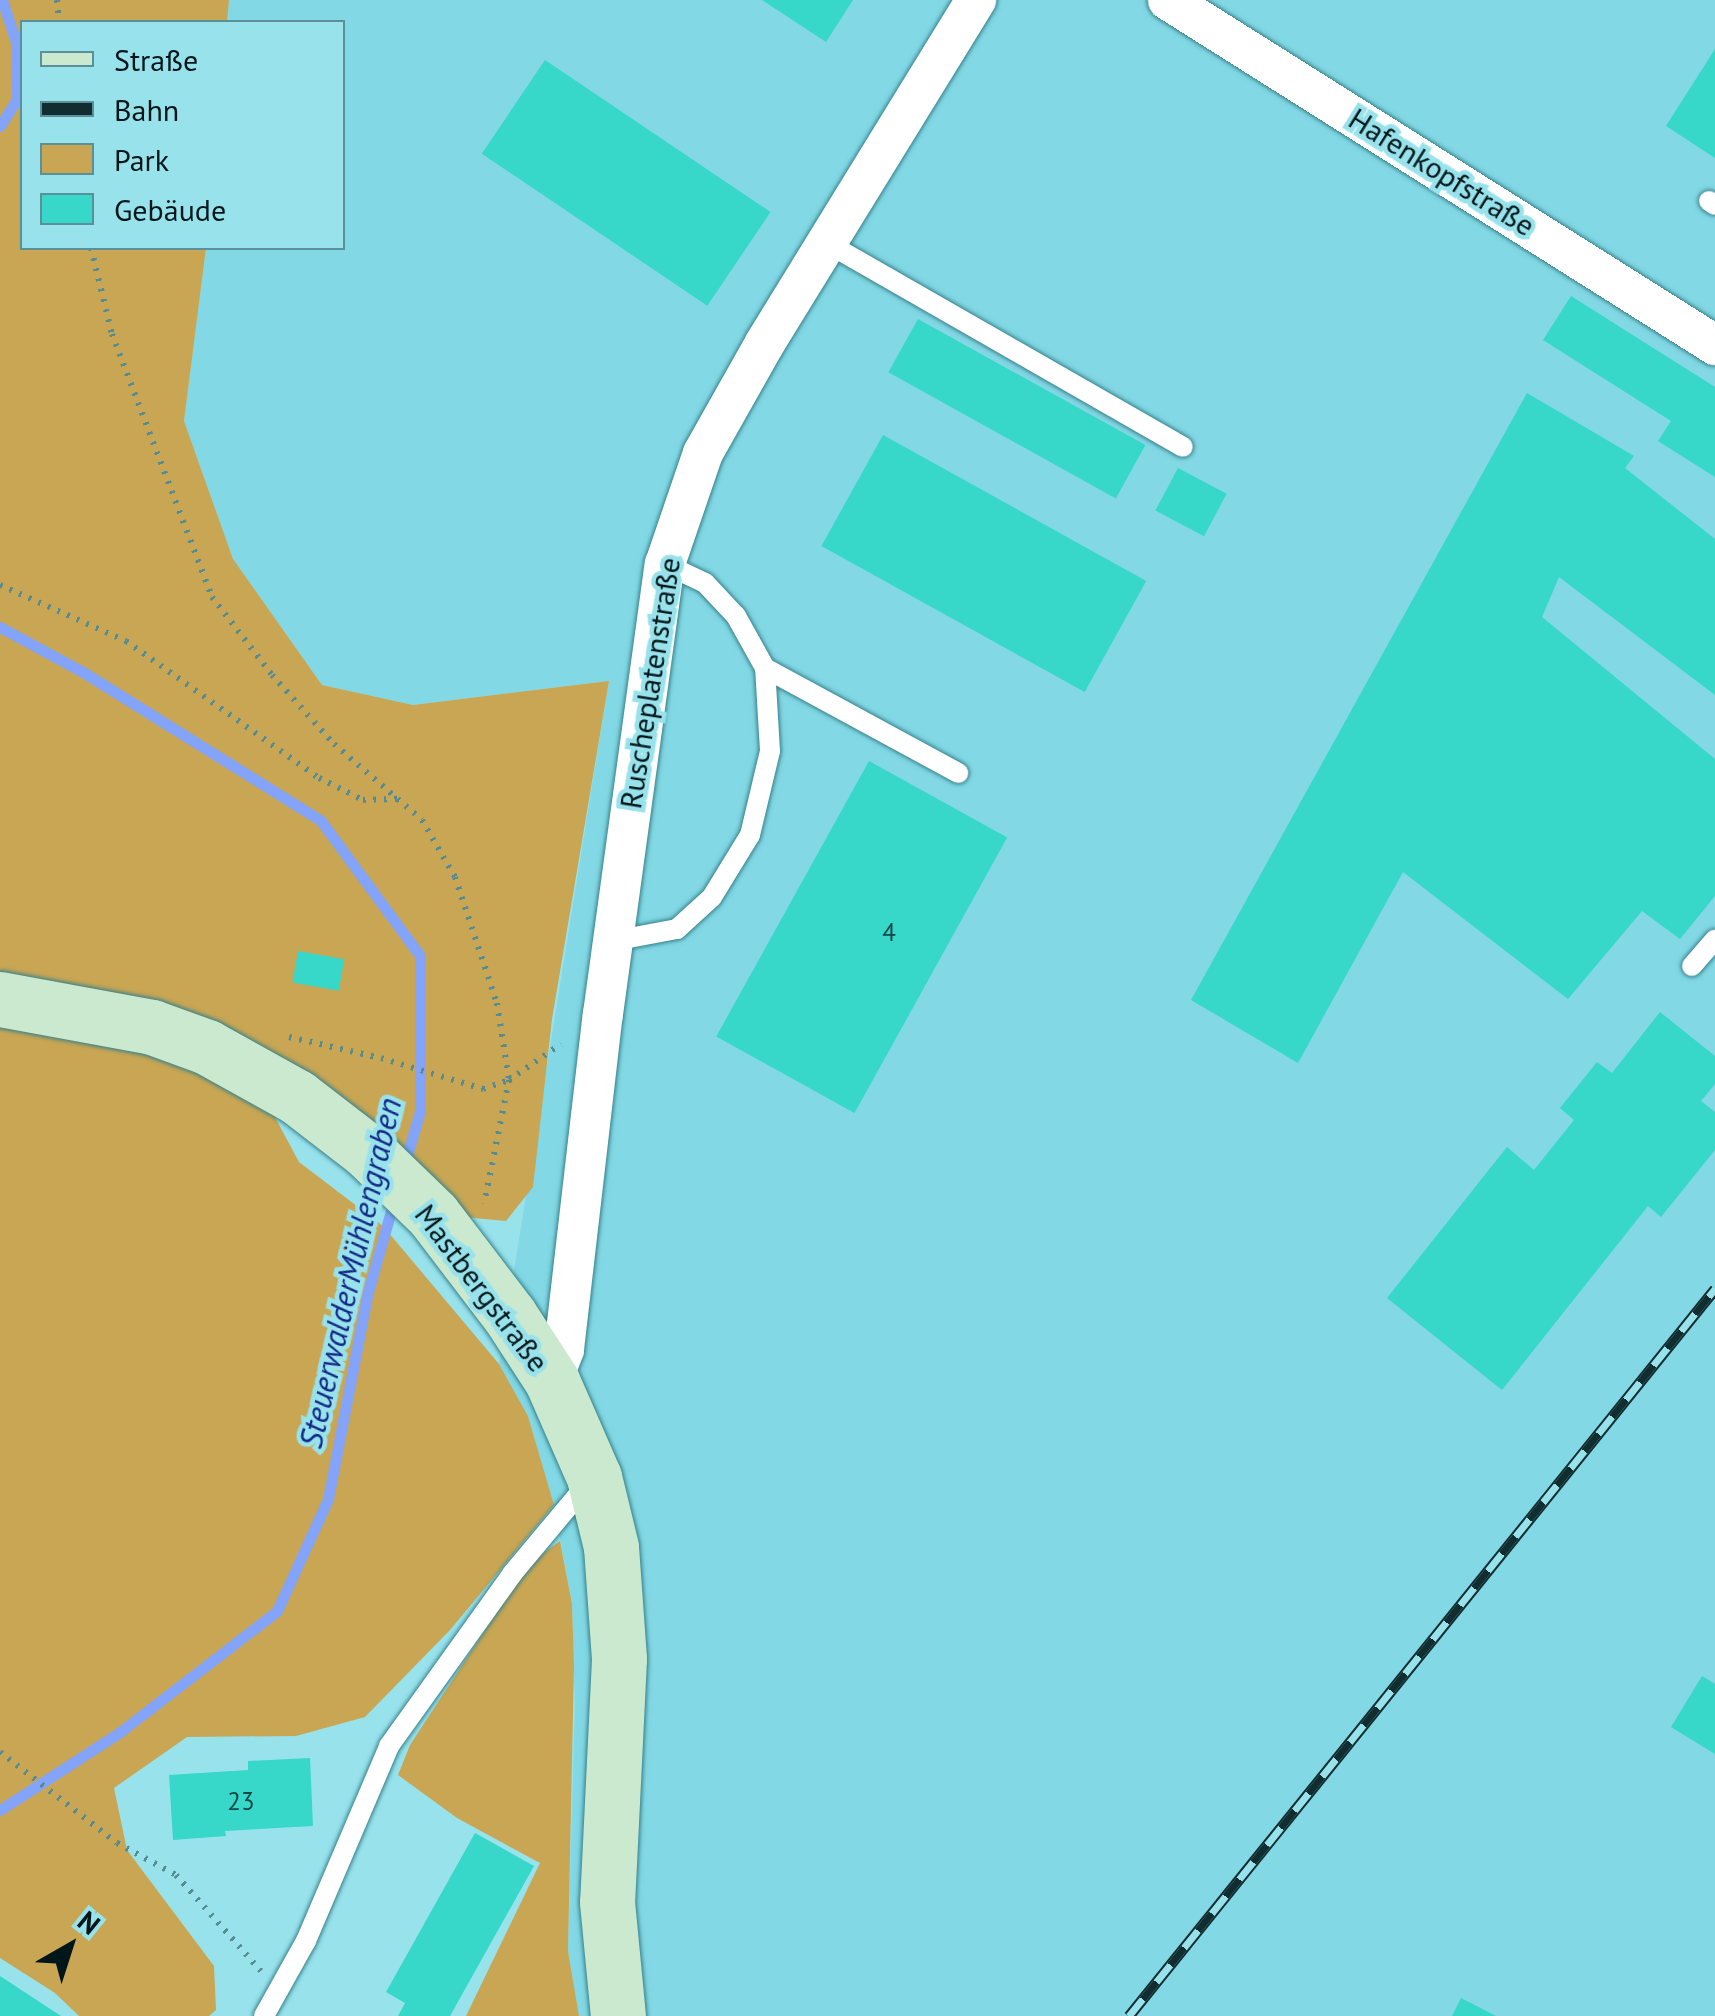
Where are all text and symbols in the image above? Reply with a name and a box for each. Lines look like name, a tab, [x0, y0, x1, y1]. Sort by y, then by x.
legend	[20, 20, 345, 250]
text: Straße	[114, 40, 198, 79]
text: Bahn	[114, 90, 179, 129]
street label: Hafenkopfstraße	[1342, 100, 1542, 244]
text: Park	[114, 140, 169, 179]
text: Gebäude	[114, 190, 226, 229]
street label: Ruscheplatenstraße	[612, 555, 688, 811]
house number: 4	[882, 917, 896, 947]
water label: SteuerwalderMühlengraben	[291, 1094, 409, 1452]
street label: Mastbergstraße	[407, 1197, 557, 1379]
house number: 23	[227, 1786, 255, 1816]
north arrow	[20, 1896, 120, 1996]
text: N	[70, 1902, 108, 1942]

